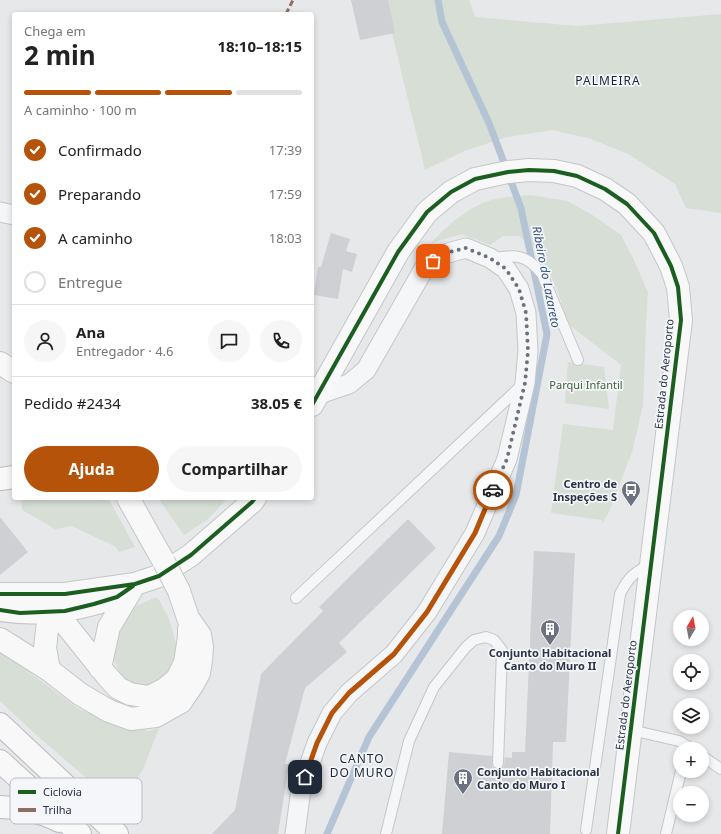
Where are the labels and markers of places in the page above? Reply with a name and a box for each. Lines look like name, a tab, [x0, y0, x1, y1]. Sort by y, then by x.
pin	[416, 244, 450, 278]
place label: Centro de Inspeções S	[553, 476, 617, 504]
bus stop icon: Centro de Inspeções S	[620, 479, 642, 507]
building icon: Conjunto Habitacional Canto do Muro II	[539, 618, 561, 646]
place label: Conjunto Habitacional Canto do Muro II	[489, 645, 611, 673]
pin	[288, 760, 322, 794]
place label: Conjunto Habitacional Canto do Muro I	[477, 764, 600, 792]
building icon: Conjunto Habitacional Canto do Muro I	[452, 767, 474, 795]

